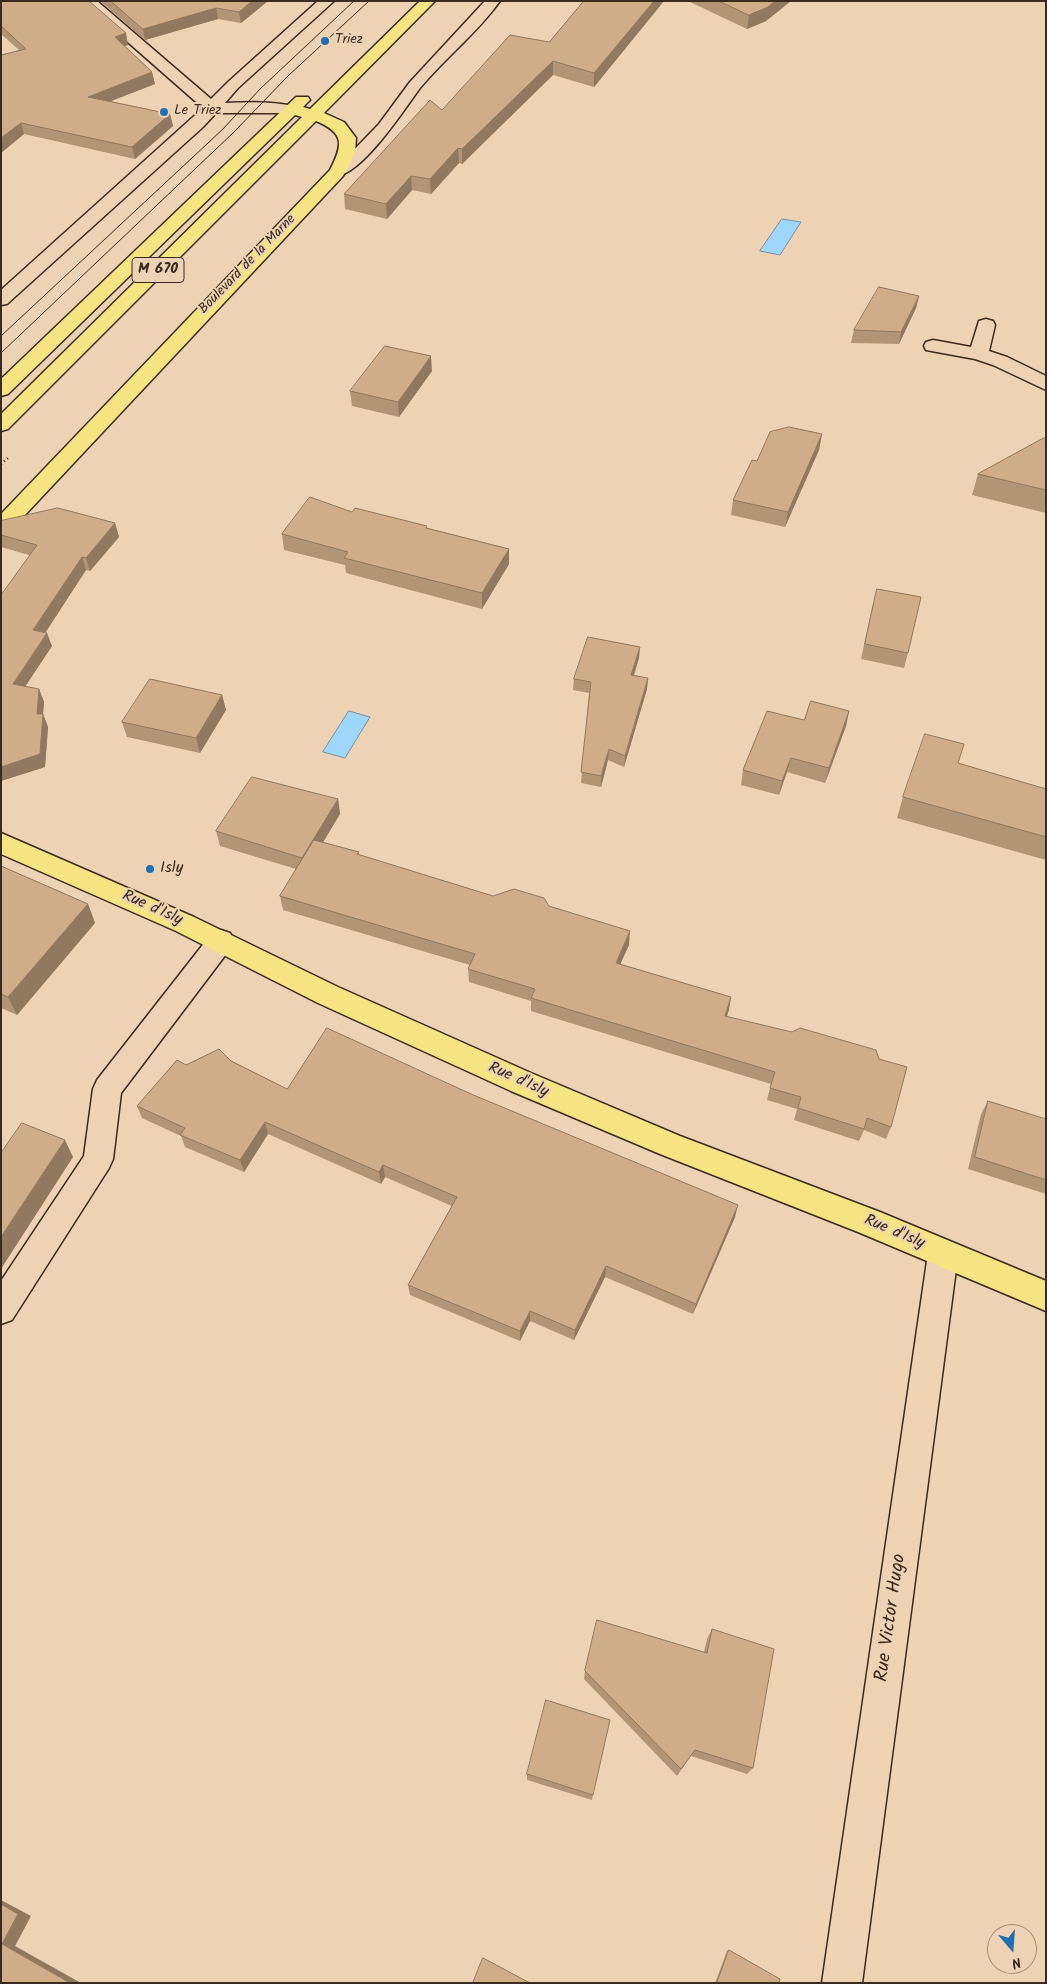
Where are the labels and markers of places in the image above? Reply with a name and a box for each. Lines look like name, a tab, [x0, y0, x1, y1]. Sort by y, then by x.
place label: Triez	[335, 33, 363, 49]
marker: Triez	[319, 35, 331, 47]
place label: Le Triez	[174, 104, 221, 120]
marker: Le Triez	[158, 106, 170, 118]
place label: Isly	[160, 859, 183, 879]
marker: Isly	[144, 863, 156, 875]

